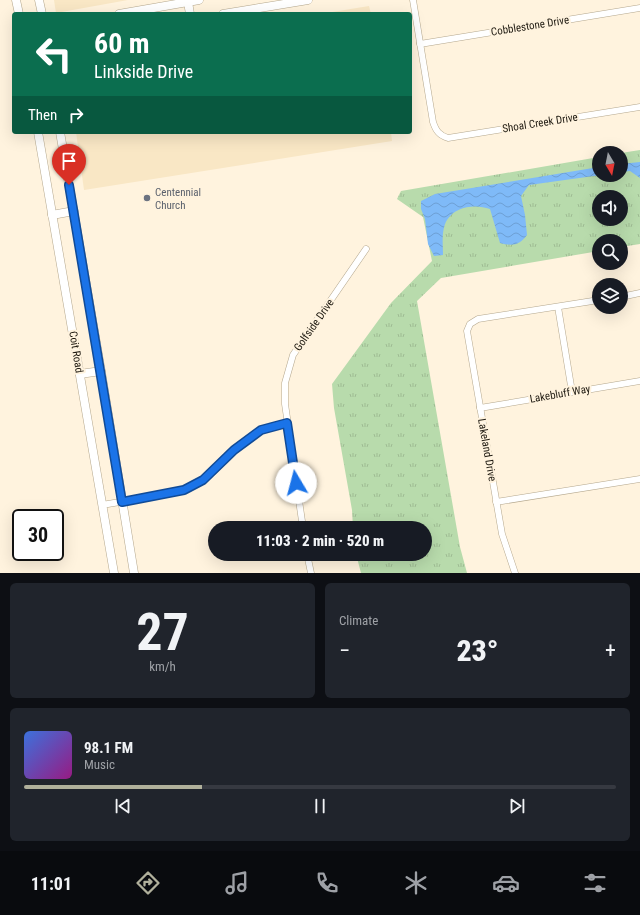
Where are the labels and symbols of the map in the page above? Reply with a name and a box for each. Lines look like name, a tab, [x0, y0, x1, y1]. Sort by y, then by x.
street label: Cobblestone Drive	[490, 13, 570, 39]
street label: Shoal Creek Drive	[501, 111, 579, 135]
pin	[52, 144, 86, 185]
north arrow	[592, 146, 628, 182]
place label: Centennial Church	[155, 186, 201, 212]
marker: Centennial Church	[142, 193, 152, 203]
street label: Golfside Drive	[291, 296, 337, 354]
street label: Coit Road	[66, 330, 86, 374]
street label: Lakebluff Way	[529, 382, 592, 406]
street label: Lakeland Drive	[475, 418, 499, 482]
position arrow	[275, 462, 317, 504]
speed limit sign: 30	[12, 509, 64, 561]

